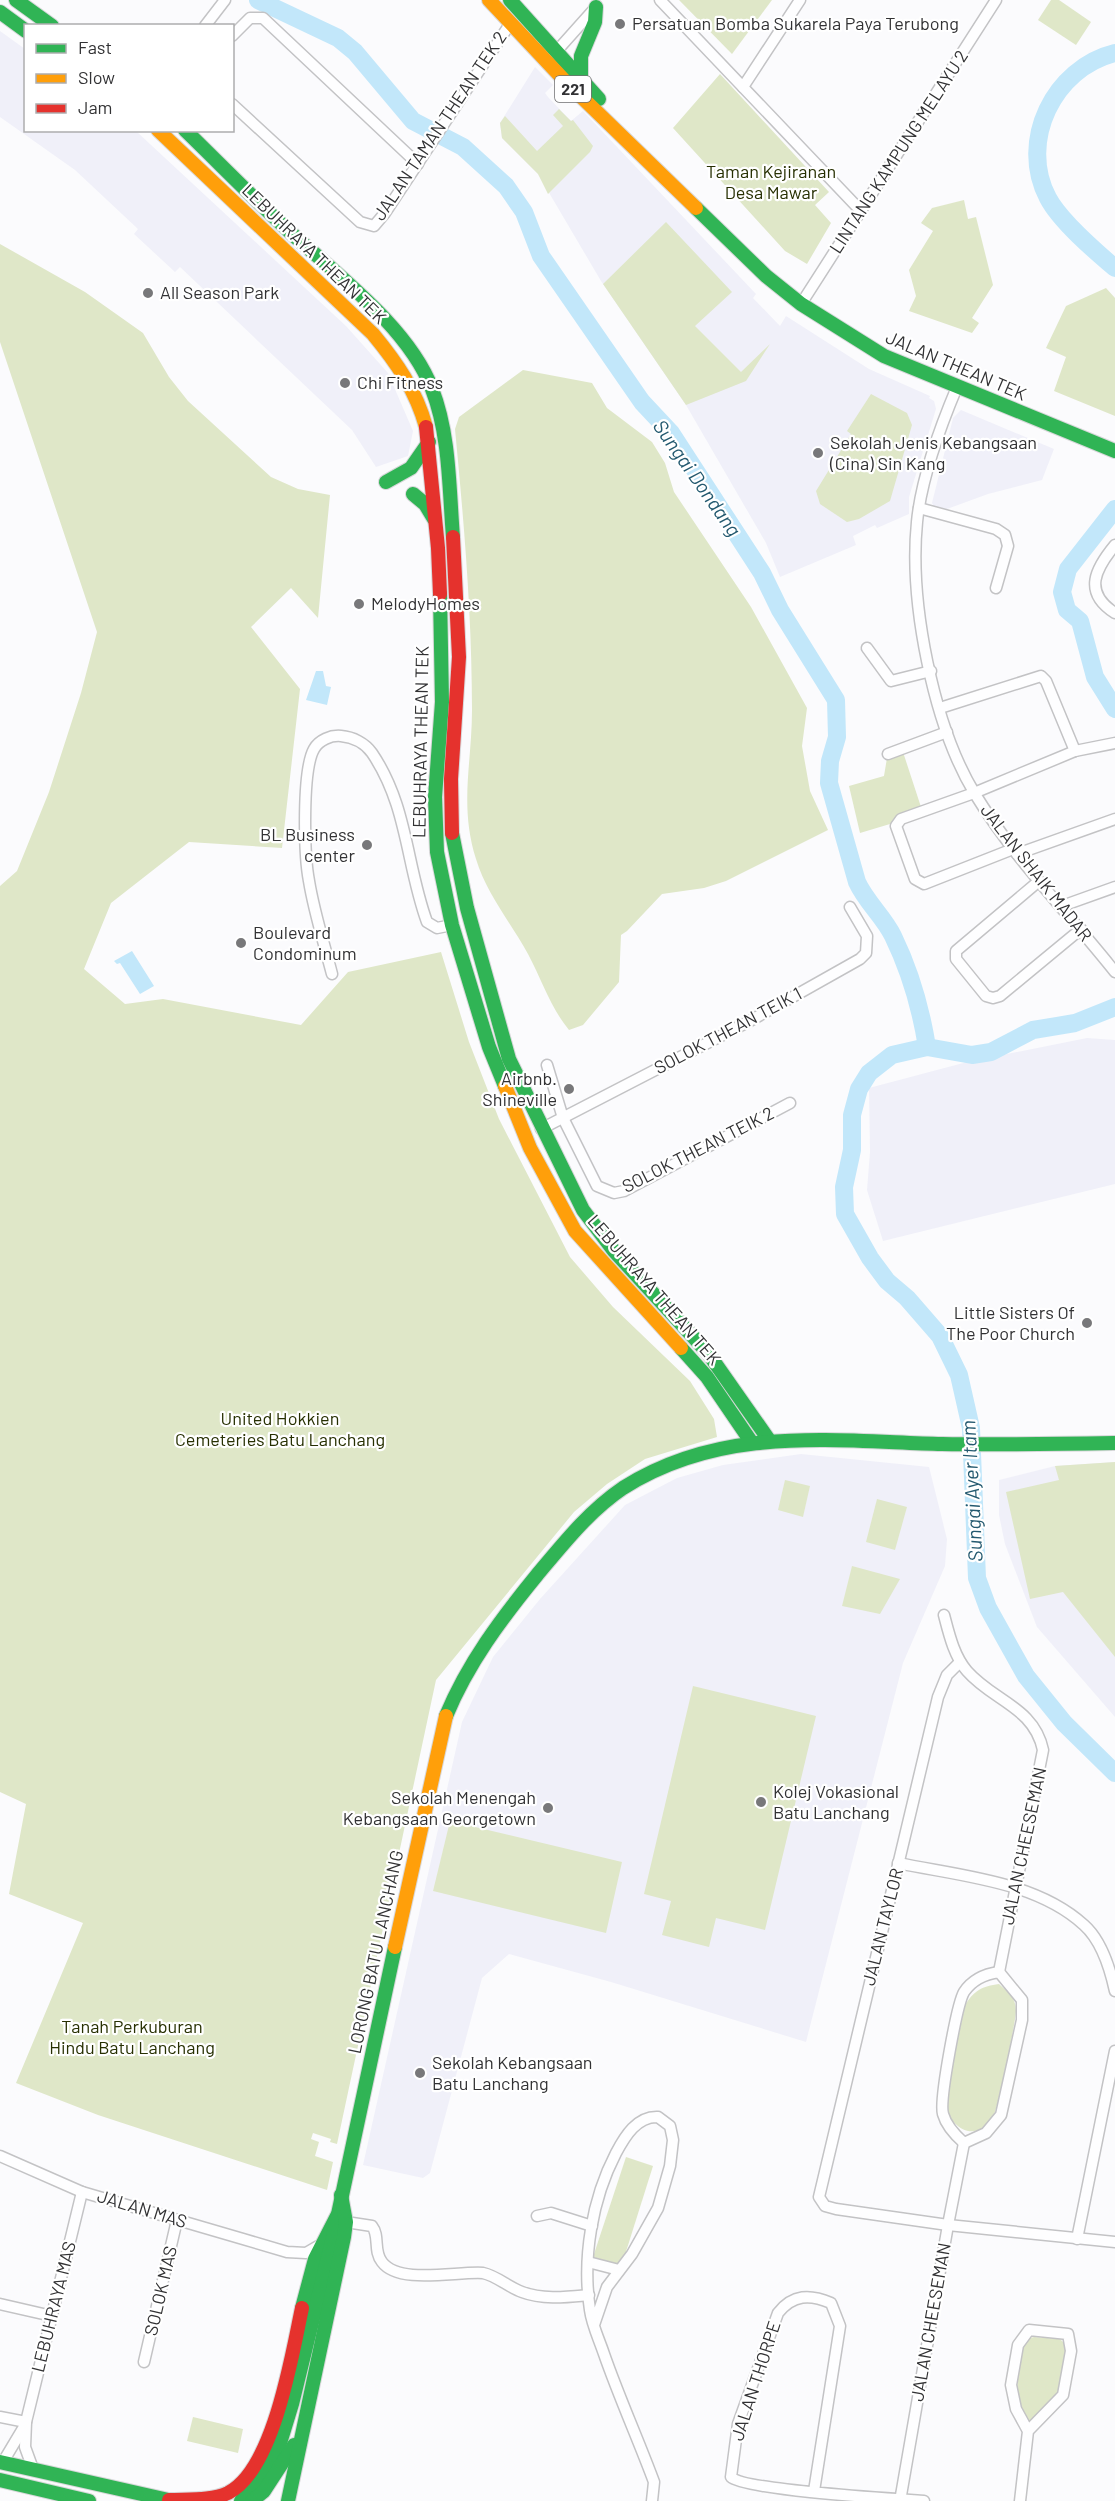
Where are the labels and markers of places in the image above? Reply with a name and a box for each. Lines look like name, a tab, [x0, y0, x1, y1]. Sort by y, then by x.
place label: Persatuan Bomba Sukarela Paya Terubong	[632, 12, 959, 34]
marker: Persatuan Bomba Sukarela Paya Terubong	[613, 17, 627, 31]
place label: All Season Park	[160, 281, 279, 303]
marker: All Season Park	[141, 286, 155, 300]
place label: Chi Fitness	[357, 371, 443, 393]
marker: Chi Fitness	[338, 376, 352, 390]
place label: Sekolah Jenis Kebangsaan (Cina) Sin Kang	[829, 431, 1037, 474]
marker: Sekolah Jenis Kebangsaan (Cina) Sin Kang	[811, 446, 825, 460]
place label: MelodyHomes	[371, 592, 480, 614]
marker: MelodyHomes	[352, 597, 366, 611]
place label: BL Business center	[260, 823, 355, 866]
marker: BL Business center	[360, 838, 374, 852]
place label: Boulevard Condominum	[253, 921, 357, 964]
marker: Boulevard Condominum	[234, 936, 248, 950]
place label: Airbnb. Shineville	[482, 1067, 557, 1110]
marker: Airbnb. Shineville	[562, 1082, 576, 1096]
place label: Little Sisters Of The Poor Church	[946, 1301, 1075, 1344]
marker: Little Sisters Of The Poor Church	[1080, 1316, 1094, 1330]
place label: Kolej Vokasional Batu Lanchang	[773, 1780, 899, 1823]
place label: Sekolah Menengah Kebangsaan Georgetown	[343, 1786, 536, 1829]
marker: Kolej Vokasional Batu Lanchang	[754, 1795, 768, 1809]
marker: Sekolah Menengah Kebangsaan Georgetown	[541, 1801, 555, 1815]
place label: Sekolah Kebangsaan Batu Lanchang	[432, 2051, 593, 2094]
marker: Sekolah Kebangsaan Batu Lanchang	[413, 2066, 427, 2080]

